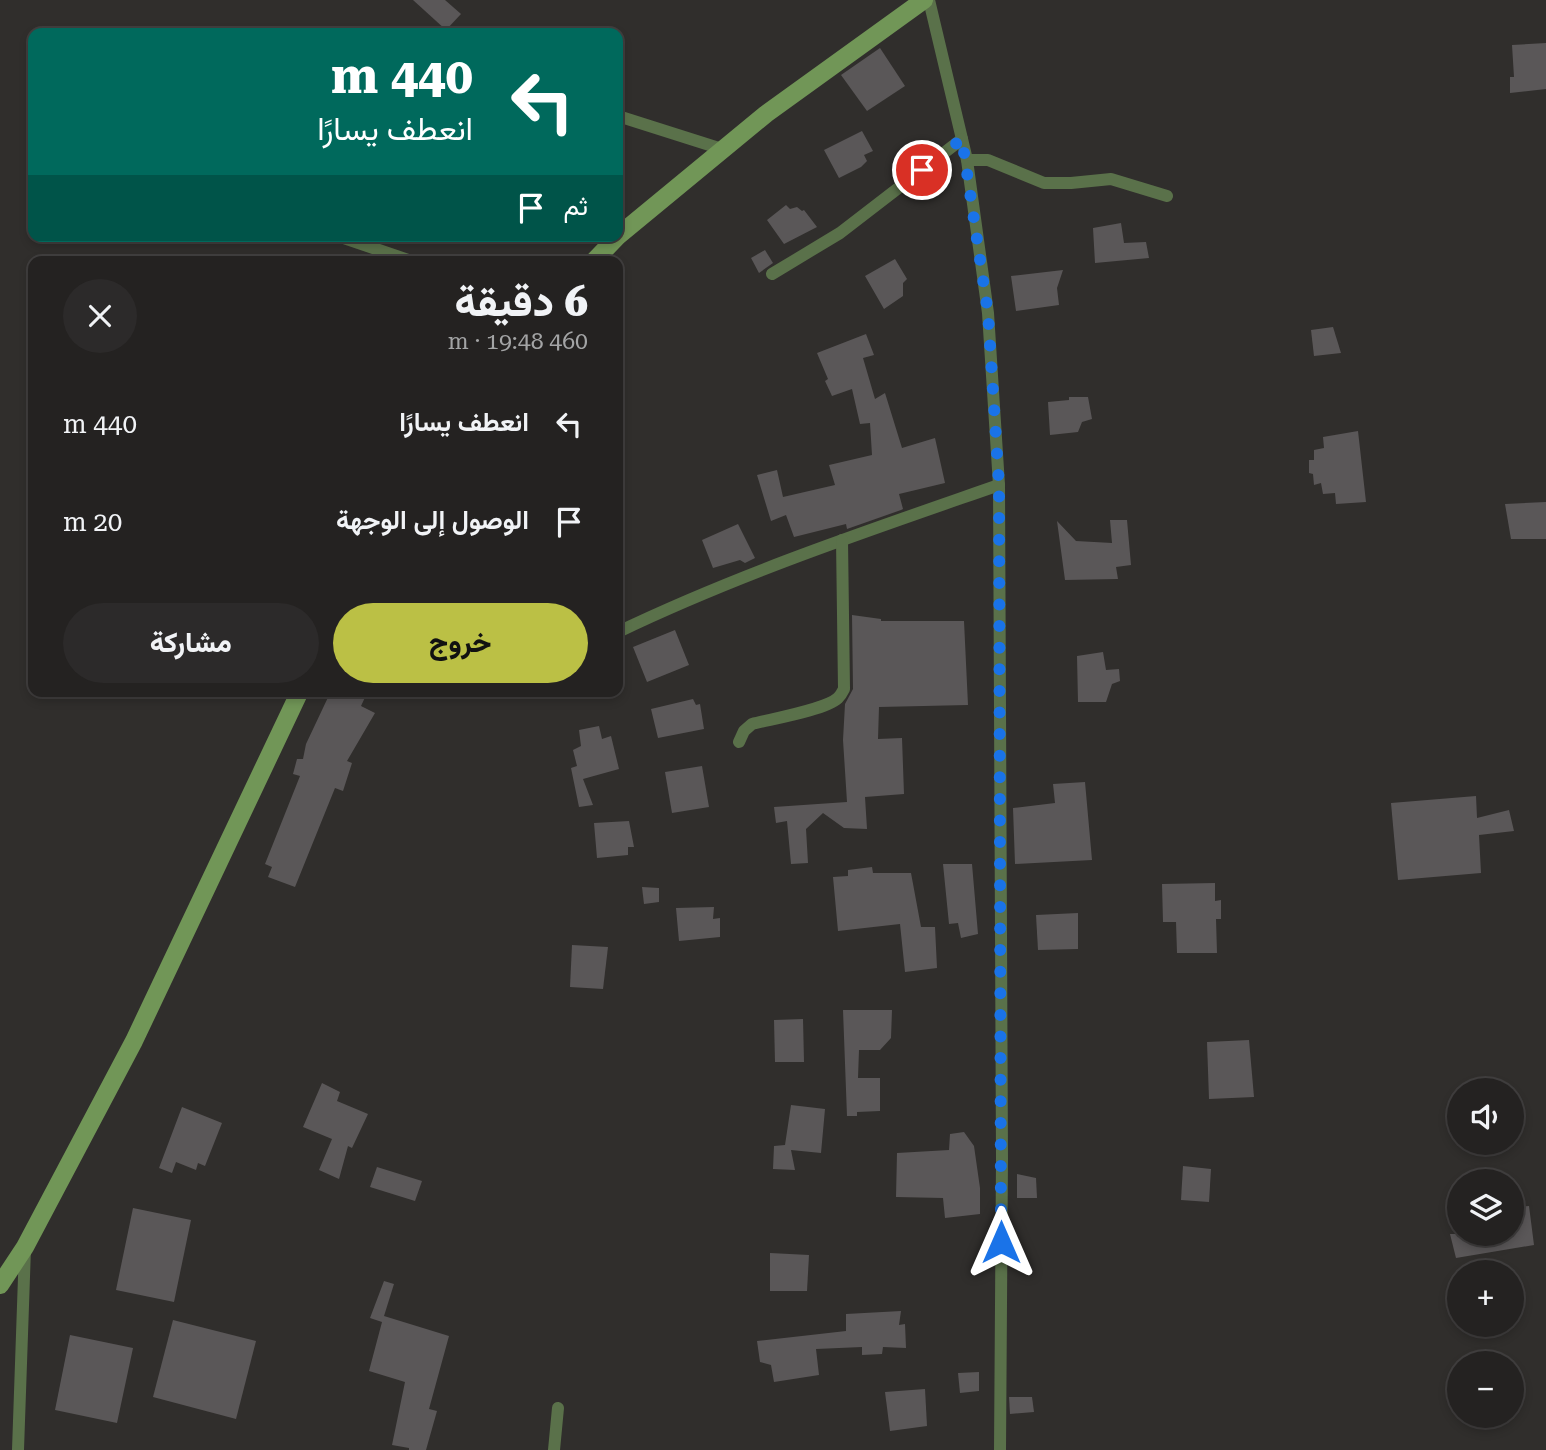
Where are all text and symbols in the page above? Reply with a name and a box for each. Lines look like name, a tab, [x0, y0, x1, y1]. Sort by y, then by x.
text: 440 m	[331, 48, 473, 105]
icon: left	[497, 56, 588, 147]
text: انعطف يسارًا	[317, 110, 473, 148]
pin	[892, 140, 952, 200]
icon: arrive	[903, 151, 941, 189]
icon: arrive	[512, 189, 550, 227]
text: ثم	[564, 191, 588, 221]
text: 6 دقيقة	[454, 277, 588, 326]
button: close	[63, 279, 137, 353]
text: 460 m · 19:48	[448, 328, 588, 355]
icon: left	[550, 405, 588, 443]
text: انعطف يسارًا	[399, 407, 529, 437]
text: 440 m	[63, 409, 137, 439]
icon: arrive	[550, 503, 588, 541]
text: الوصول إلى الوجهة	[336, 505, 529, 535]
text: 20 m	[63, 507, 122, 537]
button: مشاركة	[63, 603, 319, 683]
button: خروج	[333, 603, 588, 683]
map controls	[1447, 1078, 1524, 1428]
button: sound	[1447, 1078, 1524, 1155]
button: layers	[1447, 1169, 1524, 1246]
position arrow	[964, 1205, 1038, 1279]
button: +	[1447, 1260, 1524, 1337]
button: −	[1447, 1351, 1524, 1428]

